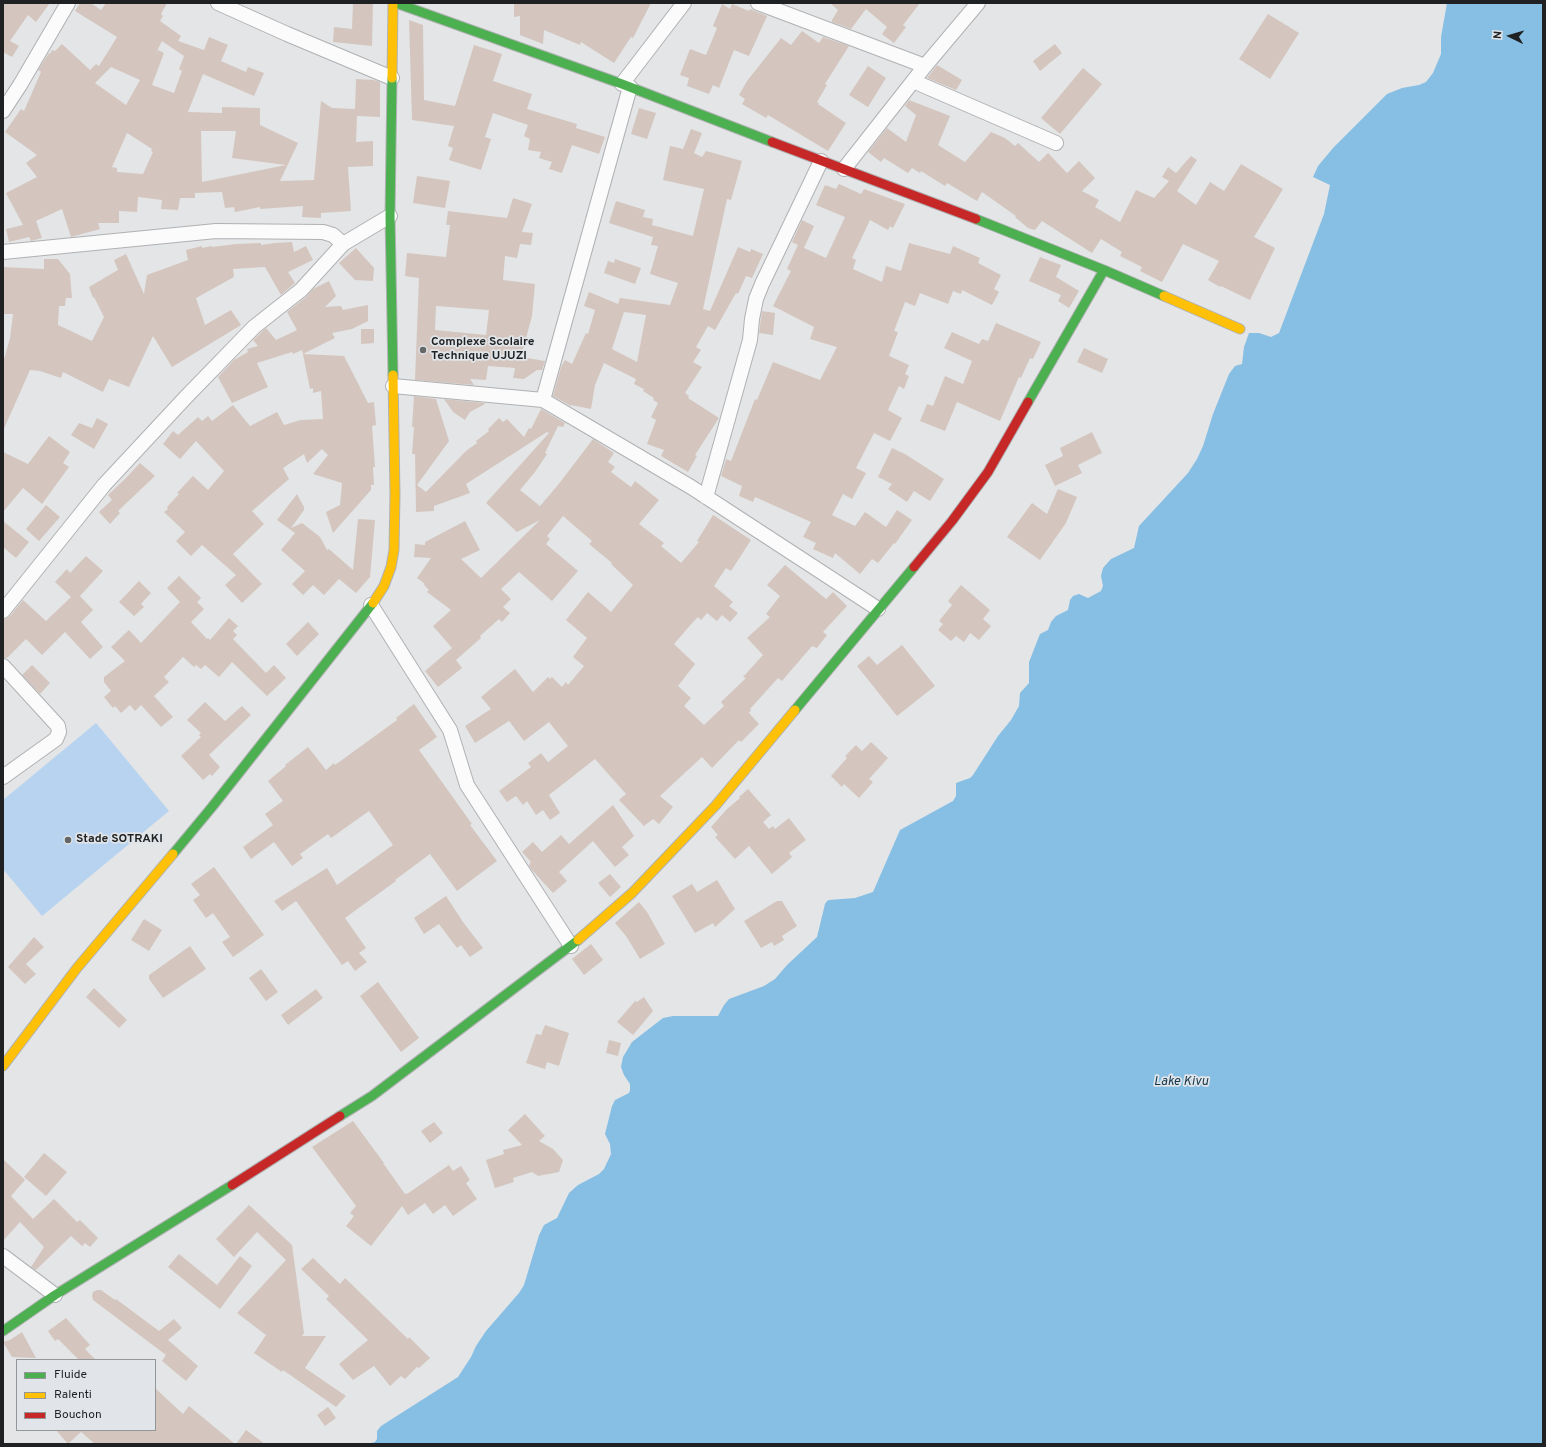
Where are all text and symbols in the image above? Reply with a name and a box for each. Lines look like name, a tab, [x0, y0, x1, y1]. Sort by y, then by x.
north arrow	[1490, 16, 1530, 56]
text: N	[1491, 30, 1505, 40]
place label: Complexe Scolaire Technique UJUZI	[431, 336, 534, 364]
marker: Complexe Scolaire Technique UJUZI	[418, 345, 428, 355]
place label: Stade SOTRAKI	[76, 833, 163, 847]
marker: Stade SOTRAKI	[63, 835, 73, 845]
water label: Lake Kivu	[1154, 1074, 1208, 1090]
legend	[16, 1359, 156, 1431]
text: Fluide	[54, 1367, 87, 1383]
text: Ralenti	[54, 1387, 92, 1403]
text: Bouchon	[54, 1407, 102, 1423]

